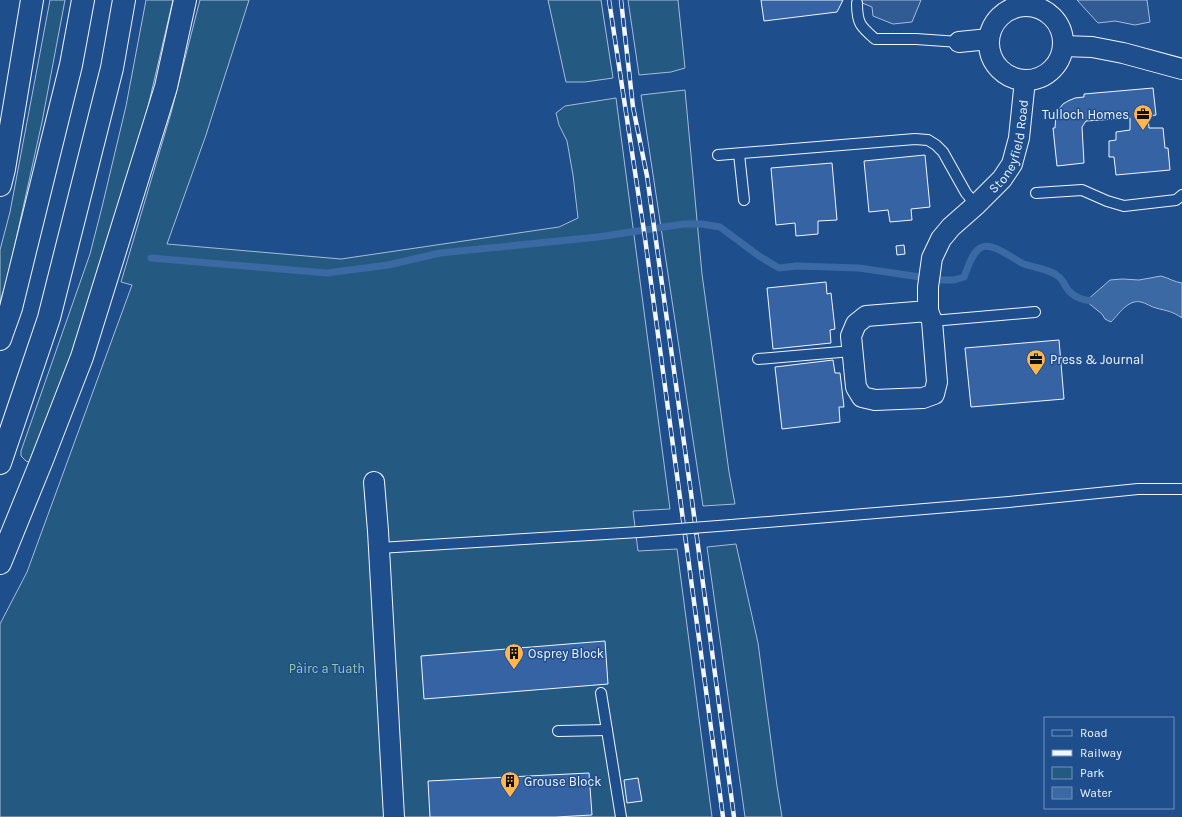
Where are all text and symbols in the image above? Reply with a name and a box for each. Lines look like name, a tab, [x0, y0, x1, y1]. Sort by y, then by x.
street label: Stoneyfield Road	[985, 99, 1030, 196]
office icon: Tulloch Homes	[1132, 103, 1154, 131]
place label: Tulloch Homes	[1042, 107, 1129, 122]
office icon: Press & Journal	[1025, 348, 1047, 376]
place label: Press & Journal	[1050, 352, 1144, 367]
building icon: Osprey Block	[503, 642, 525, 670]
place label: Osprey Block	[528, 646, 604, 661]
park label: Pàirc a Tuath	[289, 661, 365, 676]
legend	[1044, 717, 1174, 809]
text: Road	[1080, 726, 1108, 740]
text: Railway	[1080, 746, 1122, 760]
text: Park	[1080, 766, 1105, 780]
building icon: Grouse Block	[499, 770, 521, 798]
place label: Grouse Block	[524, 774, 602, 789]
text: Water	[1080, 786, 1113, 800]

